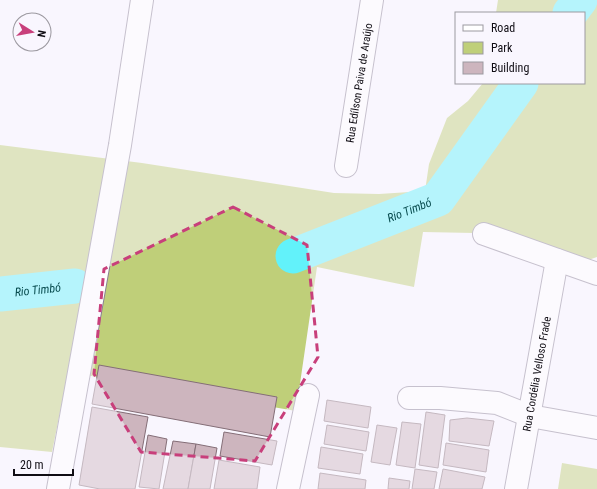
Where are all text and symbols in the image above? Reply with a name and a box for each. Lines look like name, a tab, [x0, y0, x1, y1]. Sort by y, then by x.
north arrow	[12, 12, 52, 52]
legend	[455, 12, 585, 84]
text: Road	[491, 21, 515, 35]
street label: Rua Edílson Paiva de Araújo	[343, 22, 375, 144]
text: N	[34, 29, 48, 39]
text: Park	[491, 41, 513, 55]
text: Building	[491, 61, 529, 75]
water label: Rio Timbó	[385, 195, 434, 225]
water label: Rio Timbó	[14, 281, 62, 299]
street label: Rua Cordélia Velloso Frade	[520, 315, 553, 432]
scale bar	[14, 451, 73, 477]
text: 20 m	[20, 458, 44, 472]

